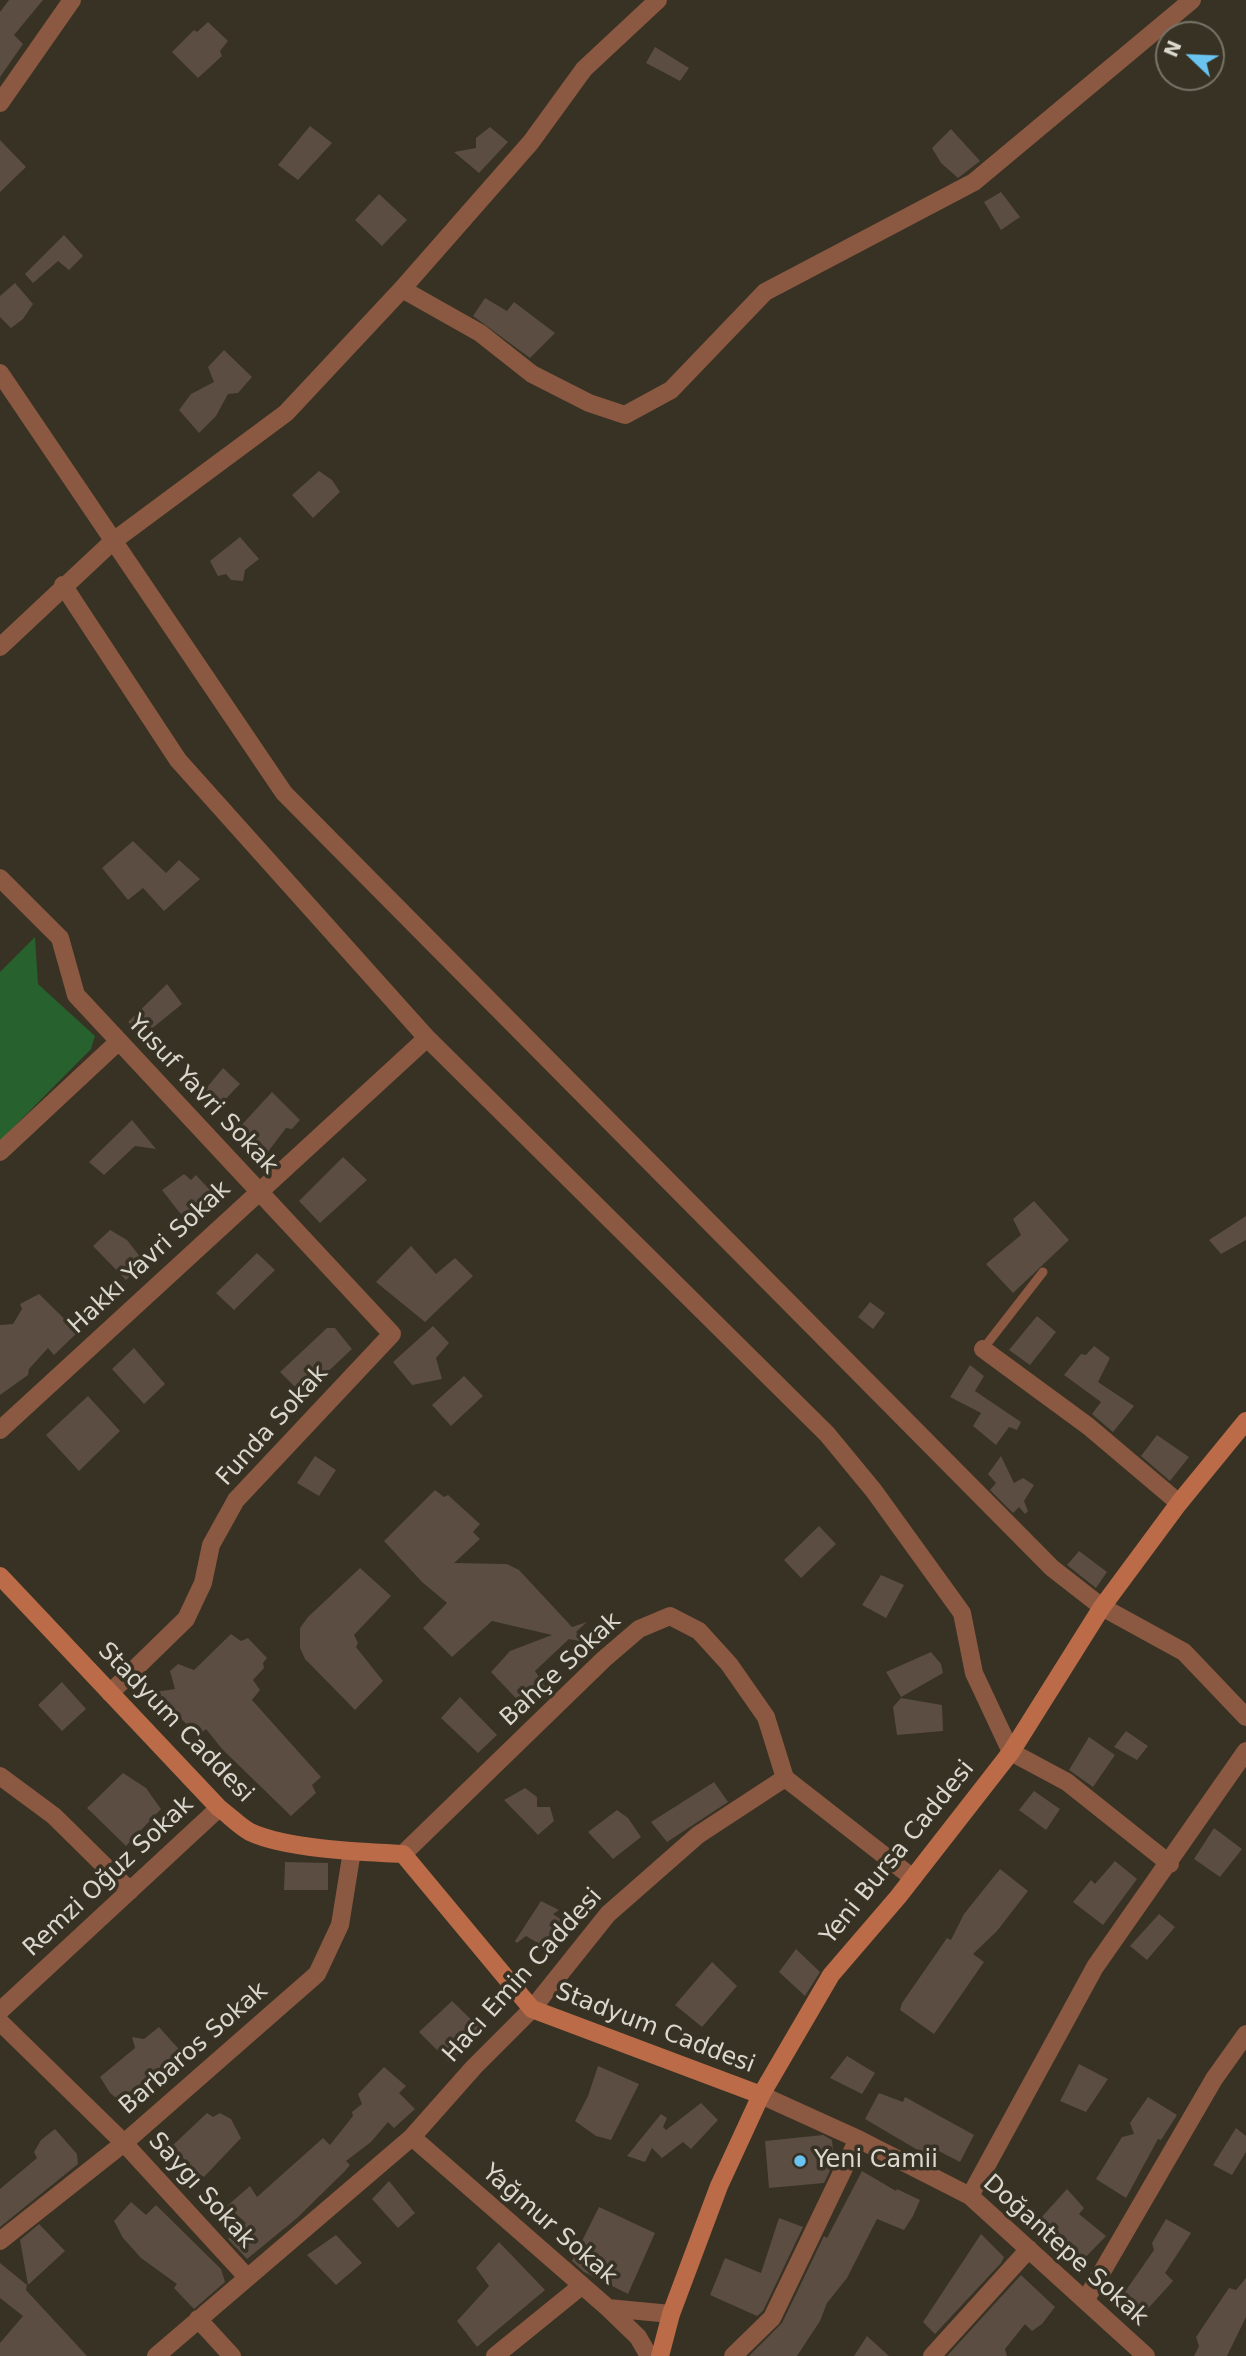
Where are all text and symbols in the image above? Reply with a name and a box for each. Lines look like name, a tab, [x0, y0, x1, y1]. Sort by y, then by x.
north arrow	[1155, 21, 1225, 91]
text: N	[1159, 37, 1186, 60]
street label: Yusuf Yavri Sokak	[121, 1009, 283, 1181]
street label: Hakkı Yavri Sokak	[63, 1175, 237, 1341]
street label: Funda Sokak	[211, 1360, 335, 1492]
street label: Bahçe Sokak	[495, 1607, 627, 1733]
street label: Stadyum Caddesi	[91, 1637, 259, 1809]
street label: Yeni Bursa Caddesi	[815, 1755, 981, 1951]
street label: Remzi Oğuz Sokak	[18, 1791, 200, 1963]
street label: Hacı Emin Caddesi	[437, 1883, 609, 2069]
street label: Barbaros Sokak	[114, 1977, 274, 2121]
street label: Stadyum Caddesi	[551, 1978, 759, 2080]
street label: Saygı Sokak	[142, 2127, 260, 2255]
place label: Yeni Camii	[814, 2147, 938, 2175]
marker: Yeni Camii	[792, 2153, 808, 2169]
street label: Yağmur Sokak	[476, 2159, 622, 2291]
street label: Doğantepe Sokak	[977, 2169, 1153, 2333]

